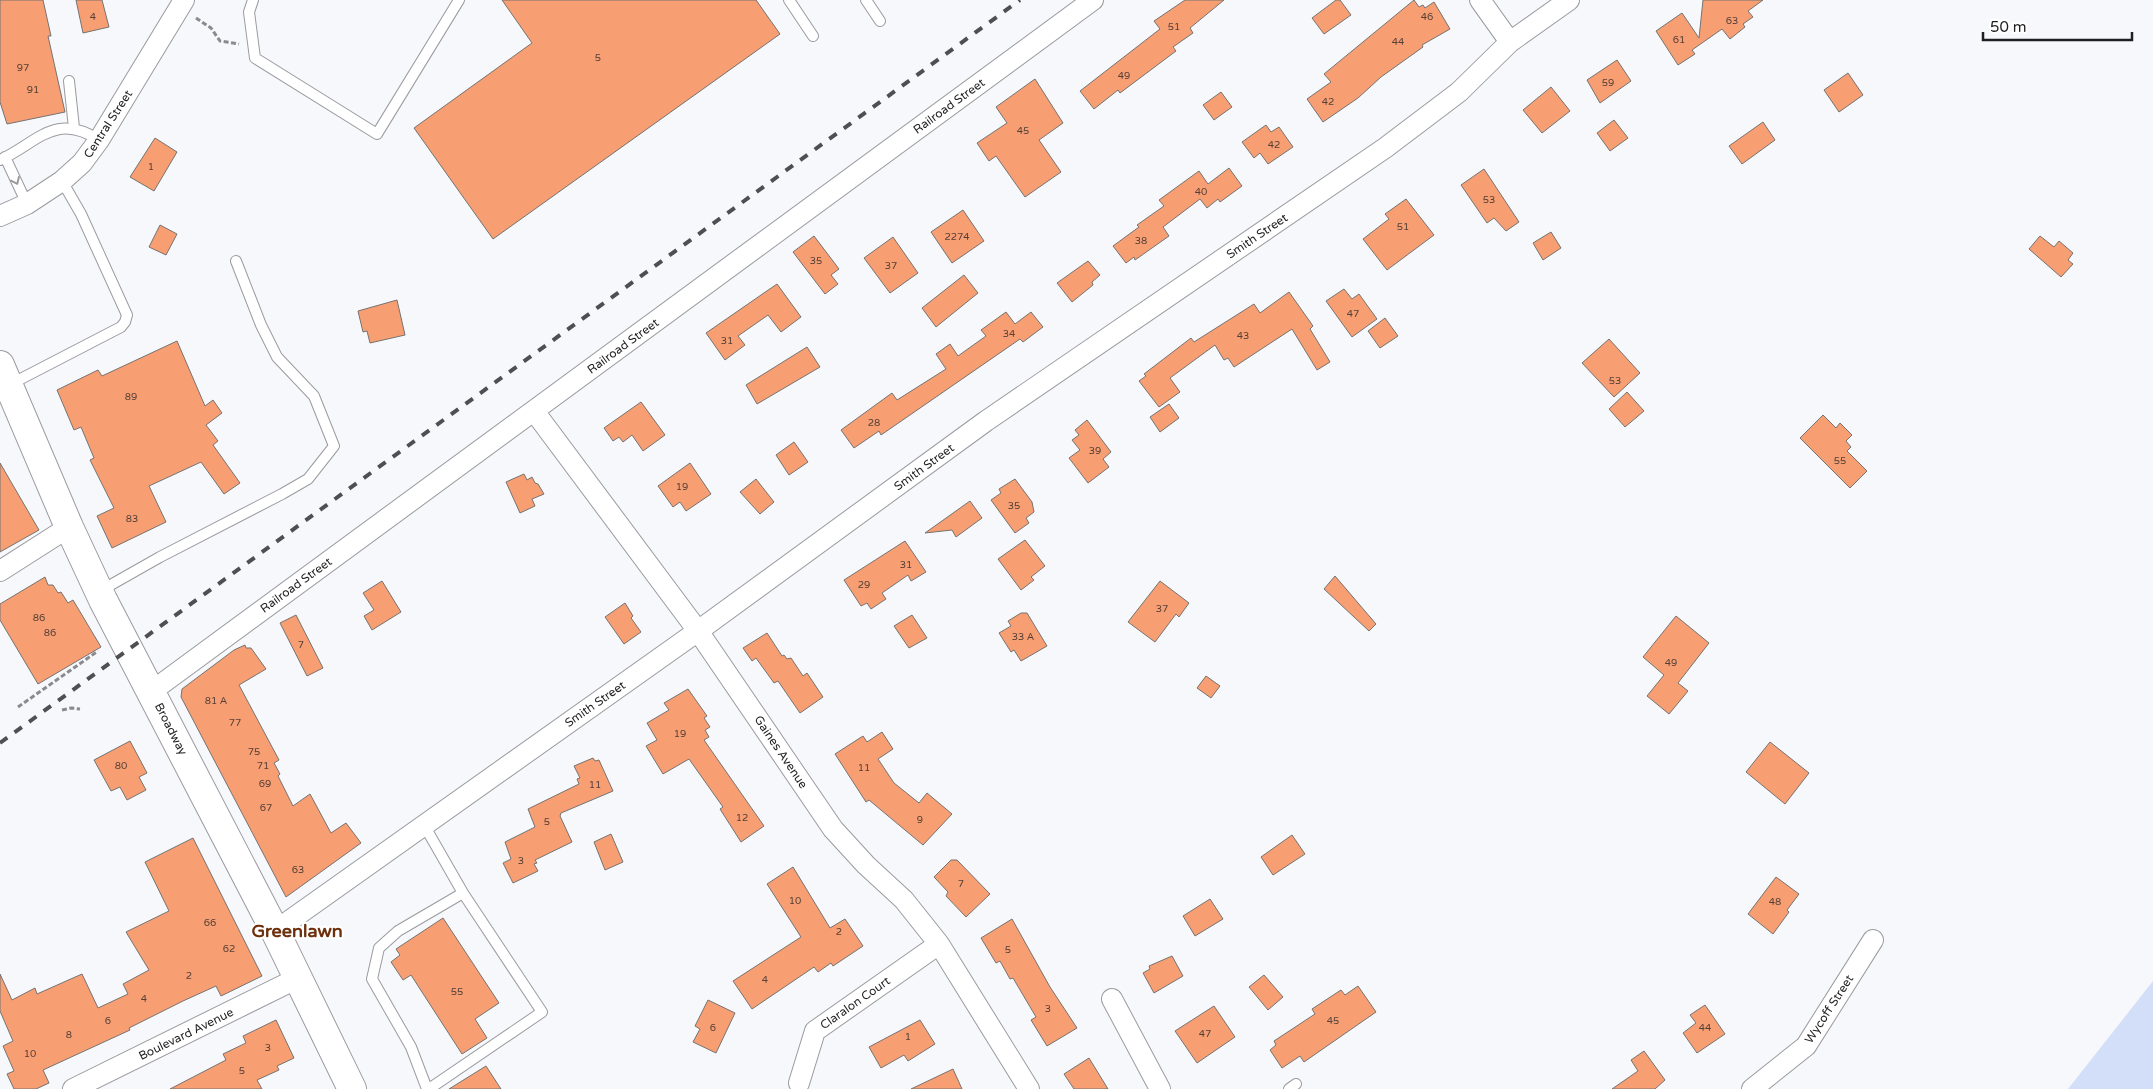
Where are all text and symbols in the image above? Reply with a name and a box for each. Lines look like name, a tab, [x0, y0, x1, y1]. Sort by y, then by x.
scale bar	[1983, 10, 2132, 42]
house number: 4	[90, 11, 96, 23]
house number: 46	[1421, 11, 1433, 23]
house number: 63	[1726, 15, 1738, 27]
text: 50 m	[1990, 18, 2027, 36]
house number: 51	[1168, 21, 1180, 33]
house number: 61	[1673, 34, 1685, 46]
house number: 44	[1392, 36, 1404, 48]
house number: 5	[595, 52, 601, 64]
house number: 97	[17, 62, 29, 74]
house number: 49	[1118, 70, 1130, 82]
street label: Railroad Street	[911, 75, 988, 137]
house number: 59	[1602, 77, 1614, 89]
house number: 91	[27, 84, 39, 96]
street label: Central Street	[81, 87, 135, 161]
house number: 42	[1322, 96, 1334, 108]
house number: 45	[1017, 125, 1029, 137]
house number: 42	[1268, 139, 1280, 151]
house number: 1	[148, 161, 154, 173]
one-way arrow	[9, 176, 20, 185]
house number: 40	[1195, 186, 1207, 198]
house number: 53	[1483, 194, 1495, 206]
street label: Smith Street	[1224, 210, 1291, 262]
house number: 51	[1397, 221, 1409, 233]
house number: 2274	[944, 231, 970, 243]
house number: 38	[1135, 235, 1147, 247]
house number: 35	[810, 255, 822, 267]
house number: 37	[885, 260, 897, 272]
house number: 47	[1347, 308, 1359, 320]
street label: Railroad Street	[585, 315, 662, 377]
house number: 34	[1003, 328, 1015, 340]
house number: 43	[1237, 330, 1249, 342]
house number: 31	[721, 335, 733, 347]
house number: 53	[1609, 375, 1621, 387]
house number: 89	[125, 391, 137, 403]
house number: 28	[868, 417, 880, 429]
street label: Smith Street	[891, 440, 957, 493]
house number: 39	[1089, 445, 1101, 457]
house number: 55	[1834, 455, 1846, 467]
house number: 19	[676, 481, 688, 493]
house number: 35	[1008, 500, 1020, 512]
house number: 83	[126, 513, 138, 525]
street label: Railroad Street	[258, 554, 335, 616]
house number: 31	[900, 559, 912, 571]
house number: 29	[858, 579, 870, 591]
house number: 37	[1156, 603, 1168, 615]
house number: 86	[33, 612, 45, 624]
house number: 86	[44, 627, 56, 639]
house number: 33 A	[1012, 631, 1034, 643]
house number: 7	[298, 639, 304, 651]
house number: 49	[1665, 657, 1677, 669]
street label: Smith Street	[562, 678, 628, 730]
house number: 81 A	[205, 695, 227, 707]
street label: Broadway	[152, 701, 190, 758]
street label: Gaines Avenue	[752, 713, 811, 791]
house number: 77	[229, 717, 241, 729]
house number: 19	[674, 728, 686, 740]
house number: 75	[248, 746, 260, 758]
house number: 80	[115, 760, 127, 772]
house number: 71	[257, 760, 269, 772]
house number: 11	[858, 762, 870, 774]
house number: 69	[259, 778, 271, 790]
house number: 11	[589, 779, 601, 791]
house number: 67	[260, 802, 272, 814]
house number: 12	[736, 812, 748, 824]
house number: 9	[917, 814, 923, 826]
house number: 5	[544, 816, 550, 828]
house number: 3	[518, 855, 524, 867]
house number: 63	[292, 864, 304, 876]
house number: 7	[958, 878, 964, 890]
house number: 10	[789, 895, 801, 907]
house number: 48	[1769, 896, 1781, 908]
house number: 66	[204, 917, 216, 929]
district label: Greenlawn	[251, 920, 343, 942]
house number: 2	[836, 926, 842, 938]
house number: 62	[223, 943, 235, 955]
house number: 5	[1005, 944, 1011, 956]
house number: 2	[186, 970, 192, 982]
street label: Wycoff Street	[1802, 972, 1857, 1046]
street label: Claralon Court	[817, 973, 893, 1032]
house number: 4	[762, 974, 768, 986]
house number: 55	[451, 986, 463, 998]
house number: 4	[141, 993, 147, 1005]
house number: 3	[1045, 1003, 1051, 1015]
street label: Boulevard Avenue	[136, 1005, 236, 1063]
house number: 6	[105, 1015, 111, 1027]
house number: 45	[1327, 1015, 1339, 1027]
house number: 6	[710, 1022, 716, 1034]
house number: 44	[1699, 1022, 1711, 1034]
house number: 47	[1199, 1028, 1211, 1040]
house number: 8	[66, 1029, 72, 1041]
house number: 1	[905, 1031, 911, 1043]
house number: 3	[265, 1042, 271, 1054]
house number: 10	[24, 1048, 36, 1060]
house number: 5	[239, 1065, 245, 1077]

